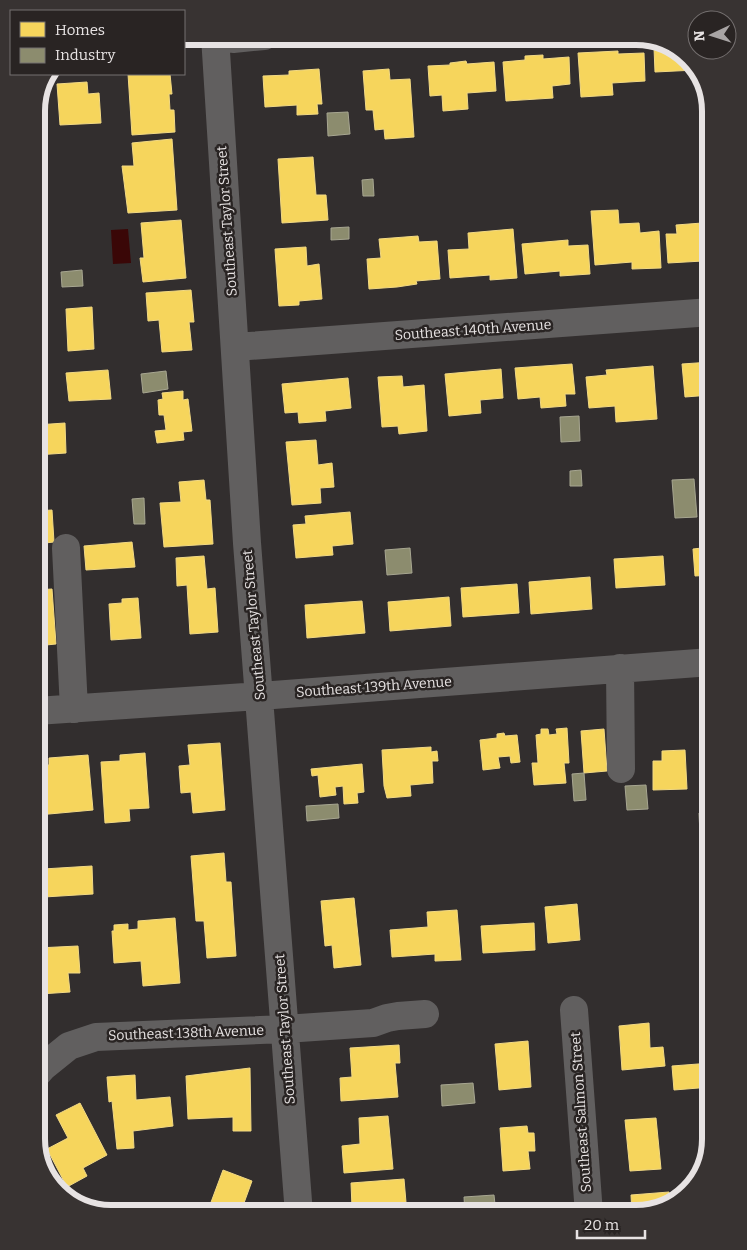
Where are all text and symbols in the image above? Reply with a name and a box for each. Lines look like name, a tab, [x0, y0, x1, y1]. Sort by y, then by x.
legend	[10, 10, 185, 75]
north arrow	[687, 10, 737, 60]
text: Homes	[55, 21, 105, 39]
text: N	[691, 30, 708, 42]
text: Industry	[55, 46, 115, 64]
street label: Southeast Taylor Street	[213, 145, 241, 297]
street label: Southeast 140th Avenue	[394, 316, 552, 344]
street label: Southeast Taylor Street	[239, 549, 269, 701]
street label: Southeast 139th Avenue	[296, 673, 452, 701]
street label: Southeast Taylor Street	[271, 953, 299, 1105]
street label: Southeast 138th Avenue	[108, 1022, 264, 1044]
street label: Southeast Salmon Street	[567, 1031, 595, 1193]
scale bar	[577, 1208, 644, 1240]
text: 20 m	[584, 1216, 620, 1234]

